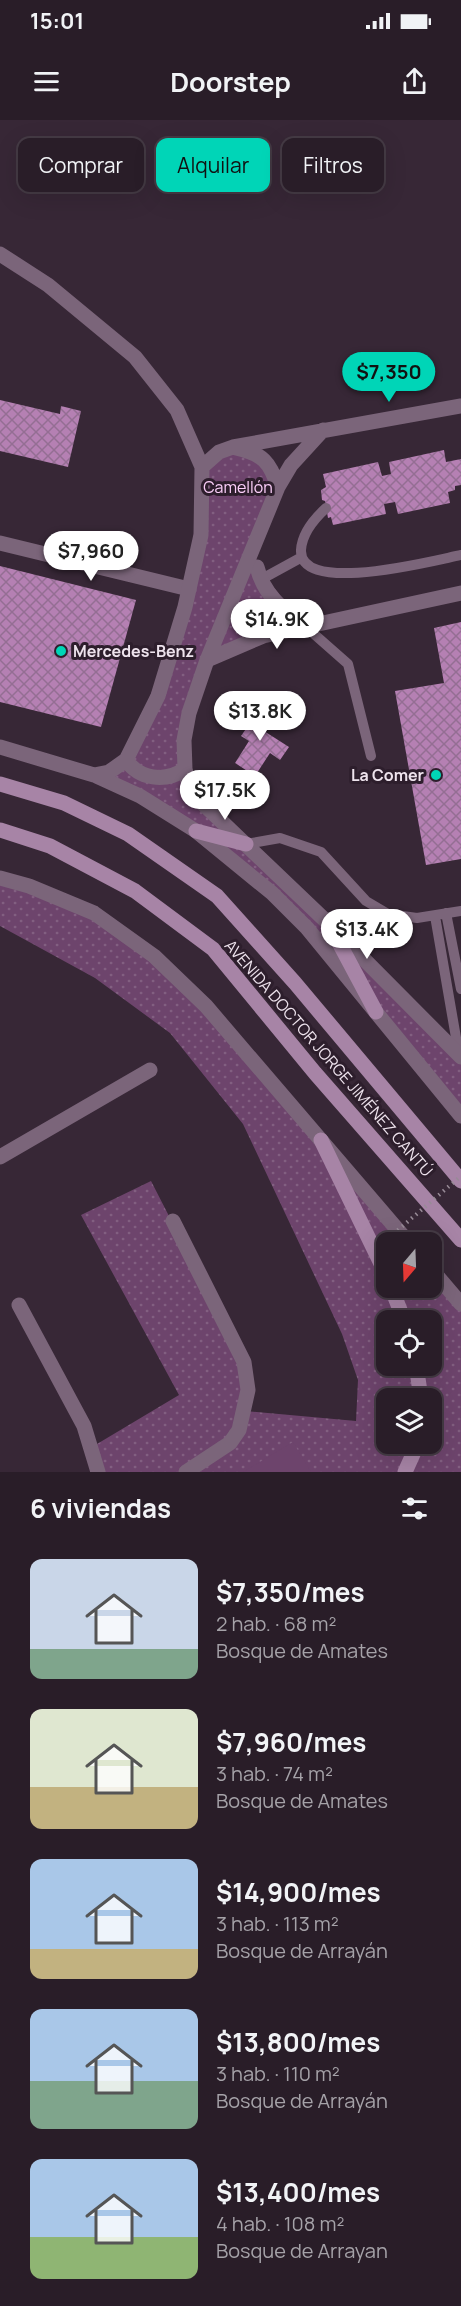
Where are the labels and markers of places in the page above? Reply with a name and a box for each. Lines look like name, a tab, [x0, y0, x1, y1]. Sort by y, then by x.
pin: $7,350	[340, 352, 438, 403]
pin: $7,960	[42, 531, 140, 582]
pin: $14.9K	[228, 599, 326, 650]
place label: Mercedes-Benz	[73, 640, 194, 662]
marker: Mercedes-Benz	[54, 644, 68, 658]
pin: $13.8K	[211, 691, 309, 742]
place label: La Comer	[351, 764, 424, 786]
marker: La Comer	[429, 768, 443, 782]
pin: $17.5K	[176, 770, 274, 821]
pin: $13.4K	[318, 909, 416, 960]

